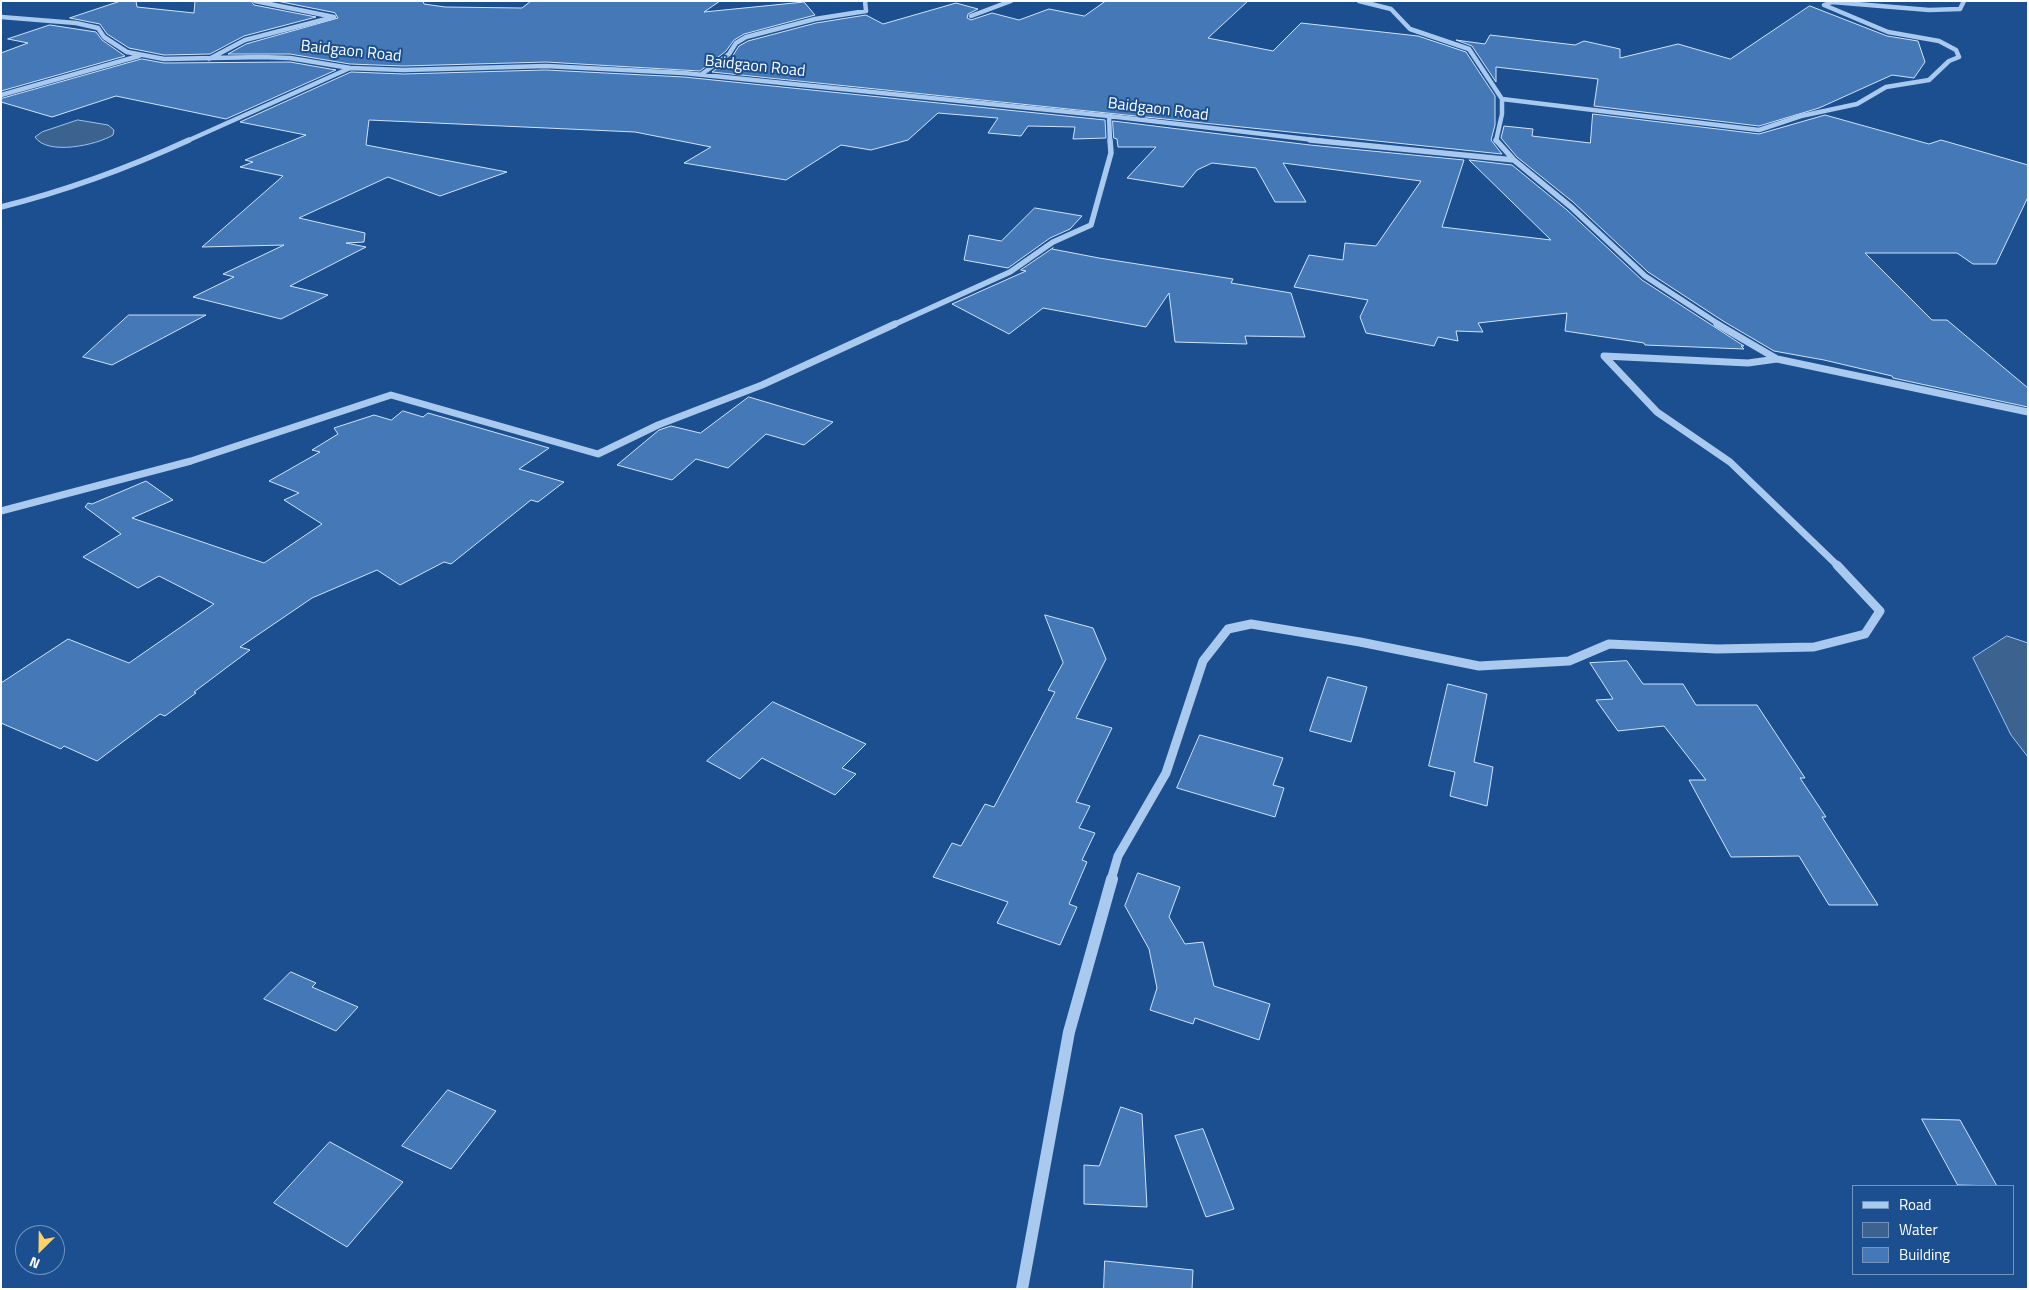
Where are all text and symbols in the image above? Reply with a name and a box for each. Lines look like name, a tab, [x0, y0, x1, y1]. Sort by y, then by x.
street label: Baidgaon Road	[300, 37, 402, 67]
street label: Baidgaon Road	[704, 52, 806, 82]
street label: Baidgaon Road	[1107, 94, 1209, 126]
legend	[1852, 1185, 2014, 1275]
text: Road	[1899, 1193, 1931, 1216]
text: Water	[1899, 1218, 1938, 1241]
north arrow	[15, 1225, 65, 1275]
text: Building	[1899, 1243, 1950, 1266]
text: N	[26, 1252, 43, 1275]

